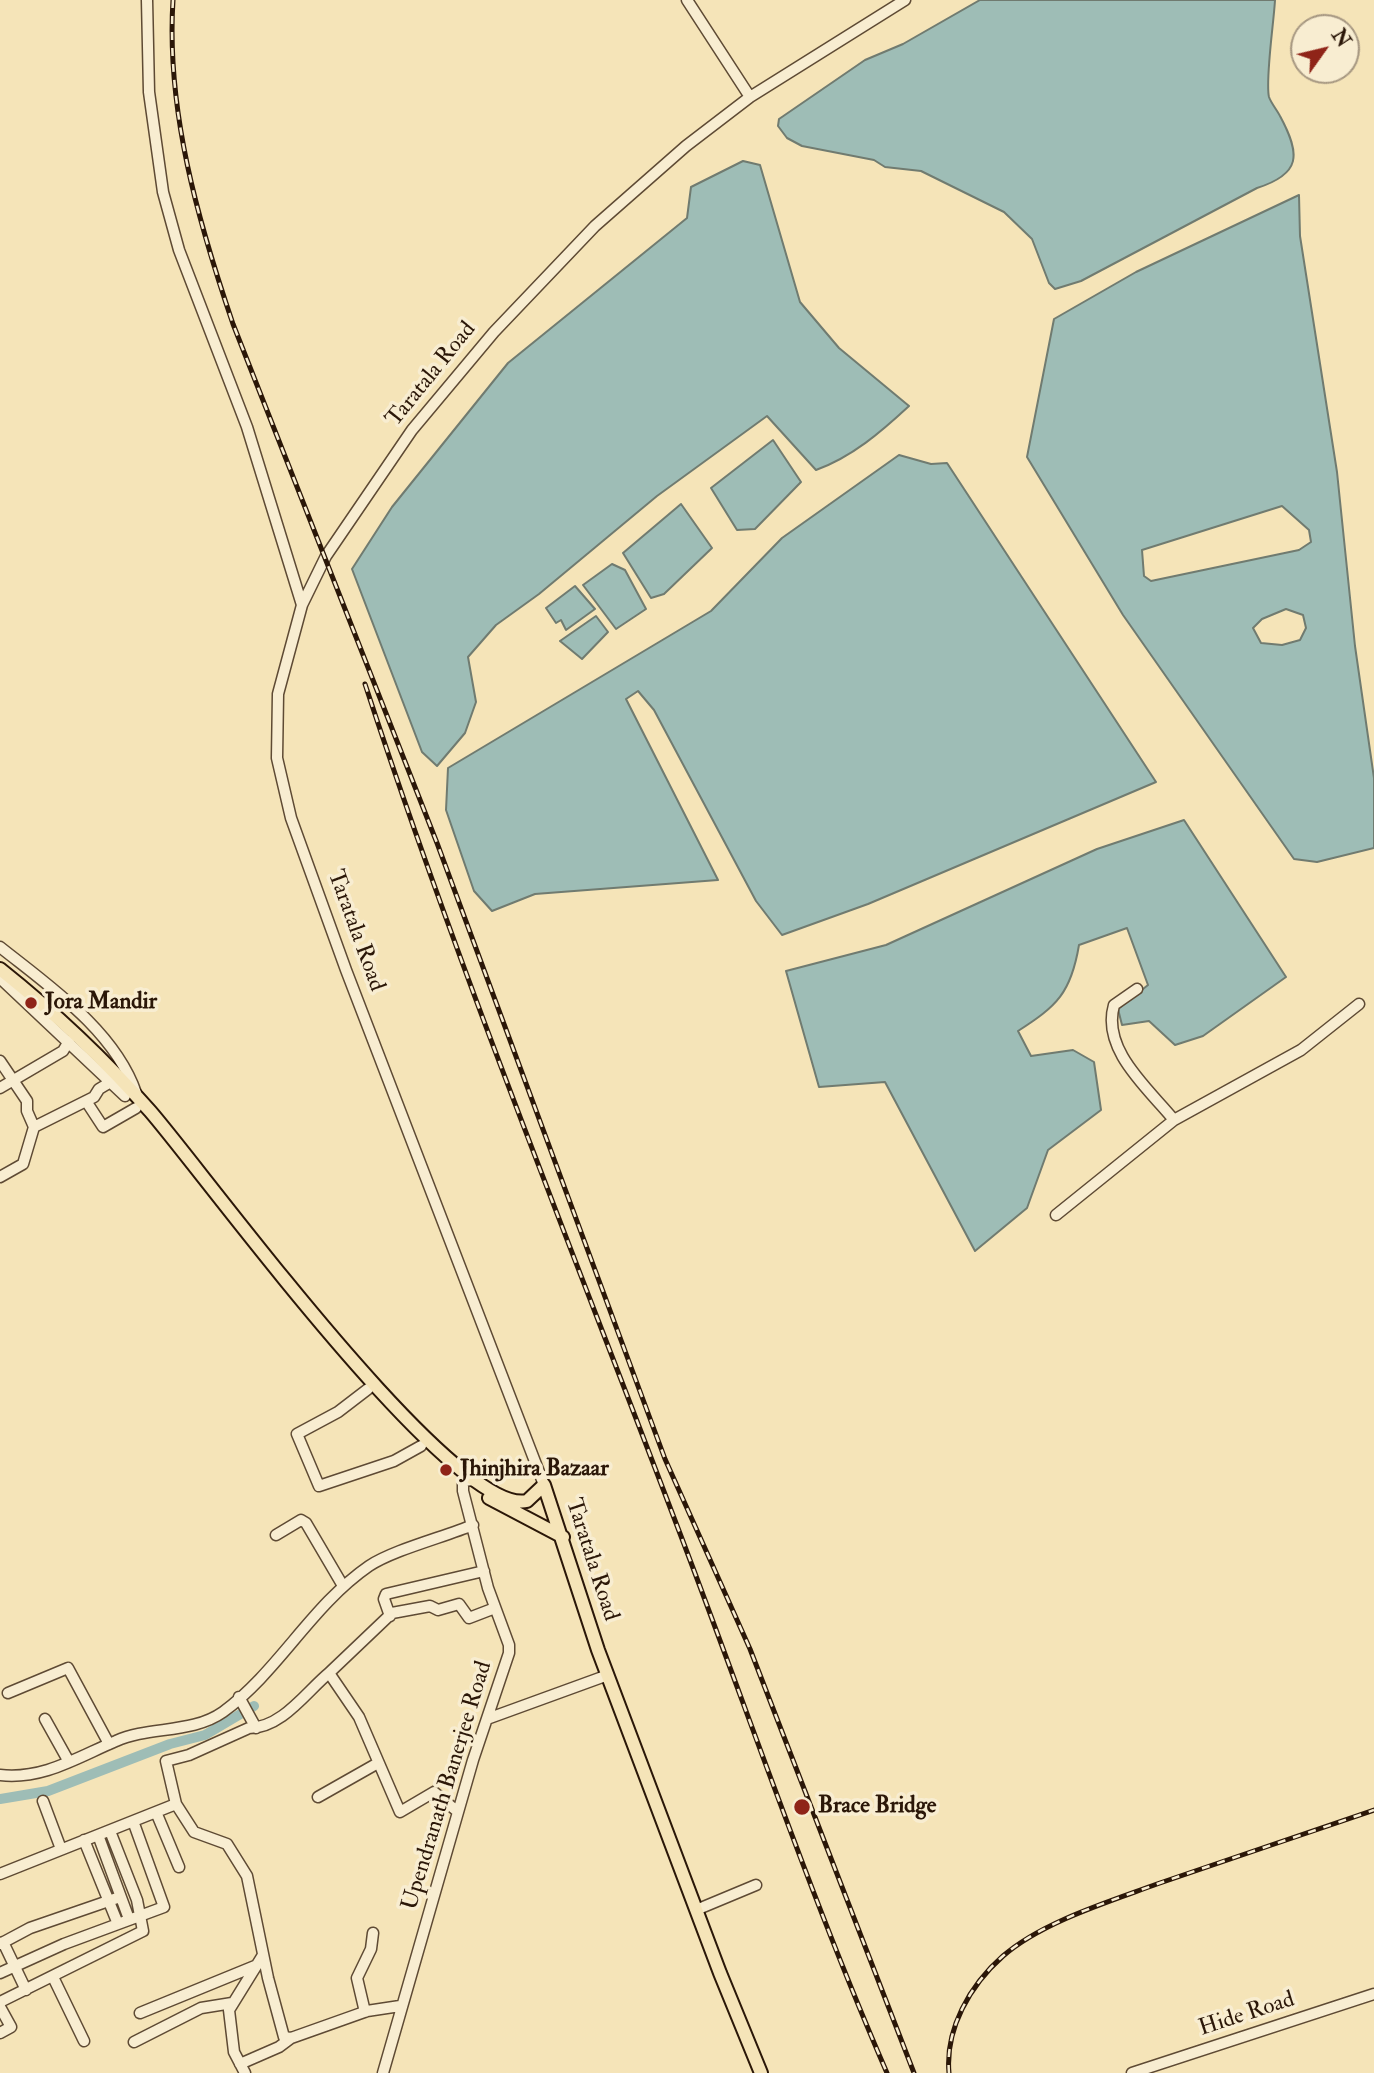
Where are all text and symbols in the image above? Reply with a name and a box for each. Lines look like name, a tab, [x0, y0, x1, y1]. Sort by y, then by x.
north arrow	[1290, 14, 1360, 84]
text: N	[1326, 25, 1355, 52]
street label: Taratala Road	[381, 317, 483, 433]
street label: Taratala Road	[320, 867, 390, 995]
place label: Jora Mandir	[45, 989, 157, 1017]
marker: Jora Mandir	[23, 995, 39, 1011]
place label: Jhinjhira Bazaar	[460, 1456, 609, 1484]
marker: Jhinjhira Bazaar	[438, 1462, 454, 1478]
street label: Taratala Road	[558, 1495, 624, 1625]
street label: Upendranath Banerjee Road	[397, 1658, 499, 1914]
place label: Brace Bridge	[818, 1793, 936, 1821]
marker: Brace Bridge	[792, 1797, 812, 1817]
street label: Hide Road	[1196, 1987, 1298, 2043]

